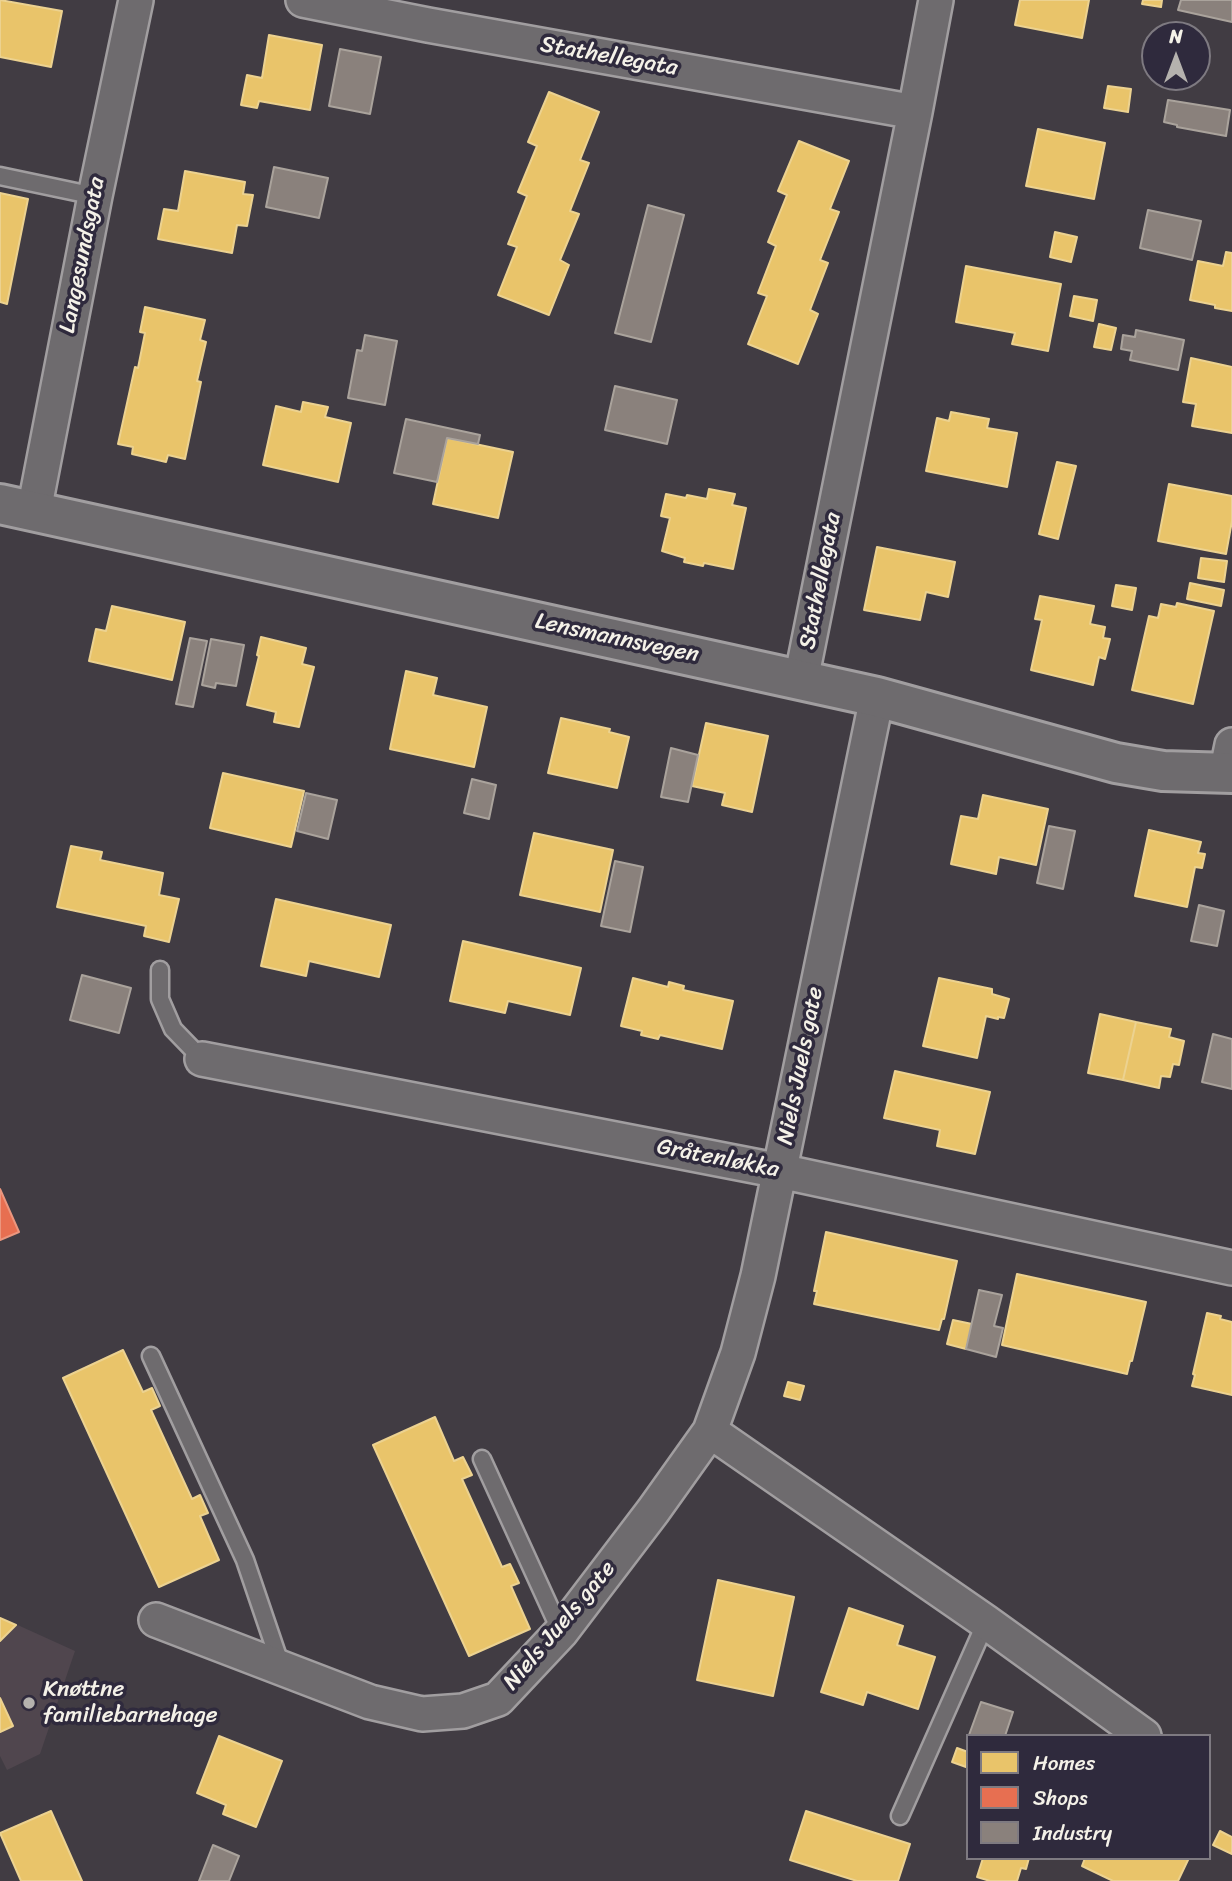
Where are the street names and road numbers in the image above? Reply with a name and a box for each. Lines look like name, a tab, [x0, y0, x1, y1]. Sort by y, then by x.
street label: Stathellegata	[538, 31, 680, 83]
street label: Langesundsgata	[54, 175, 112, 335]
street label: Stathellegata	[794, 510, 848, 652]
street label: Lensmannsvegen	[533, 608, 701, 670]
street label: Niels Juels gate	[772, 985, 830, 1147]
street label: Gråtenløkka	[655, 1134, 781, 1184]
street label: Niels Juels gate	[498, 1556, 622, 1696]

